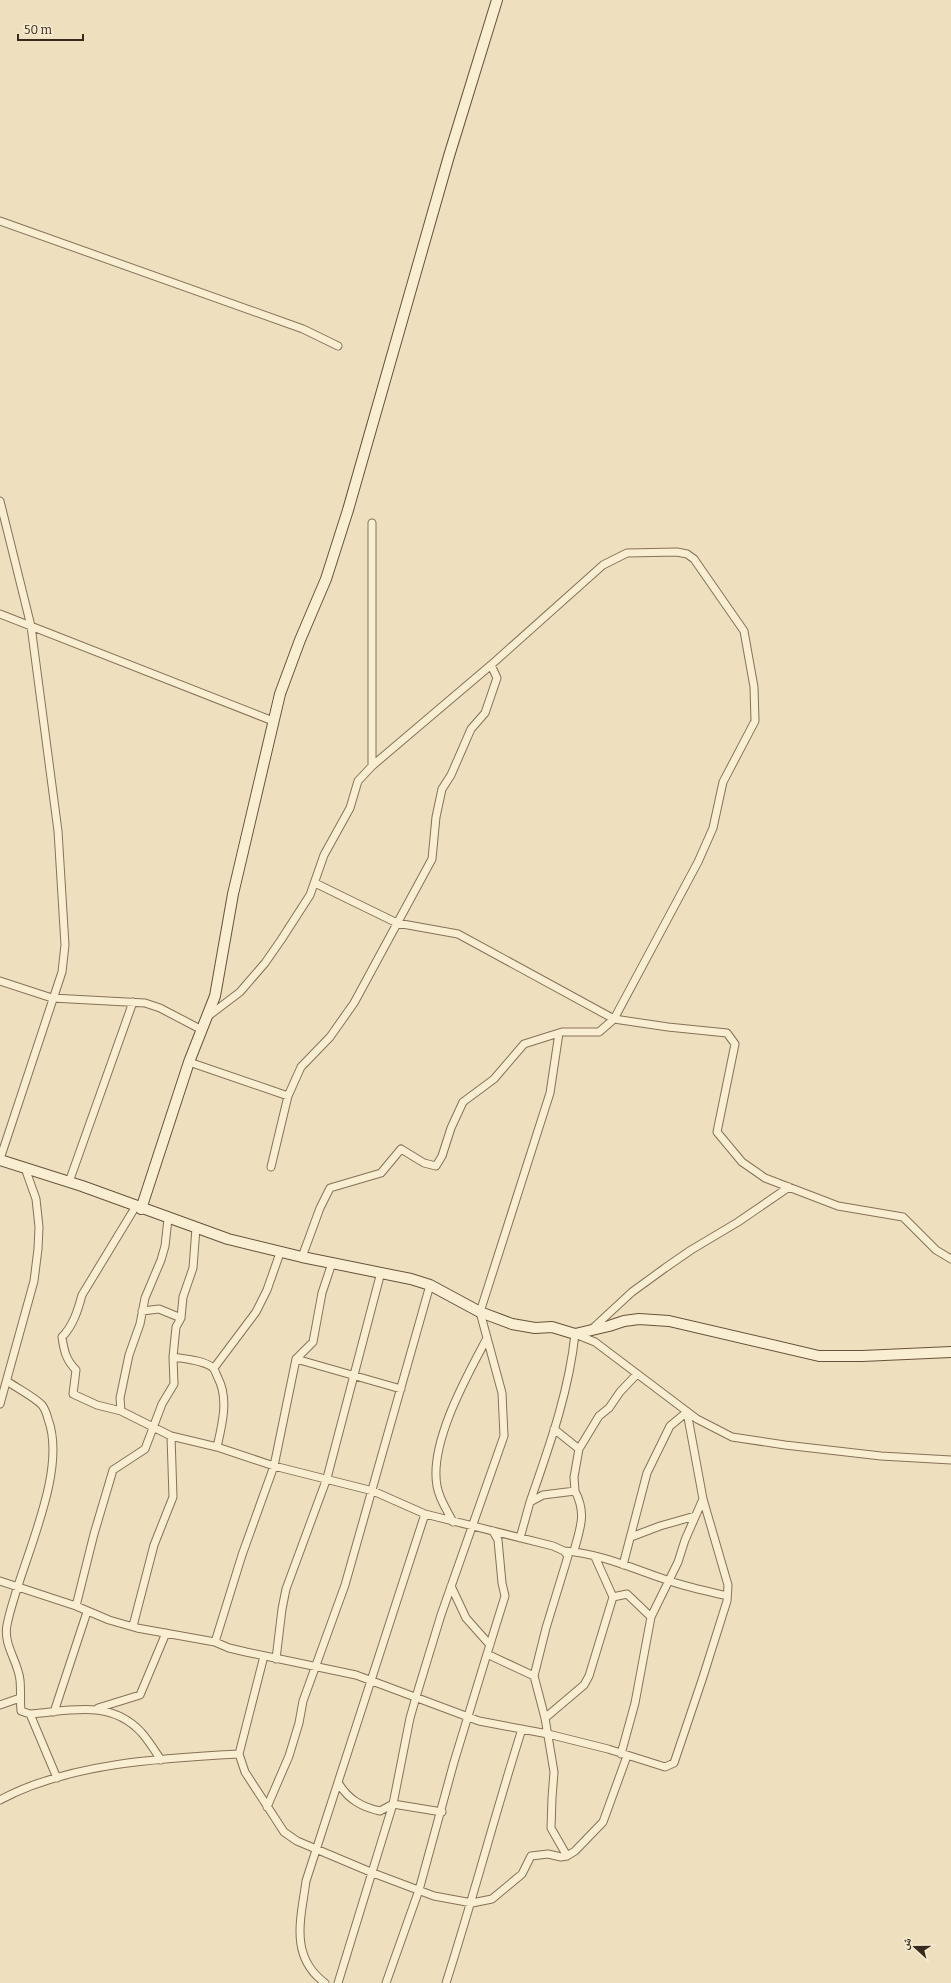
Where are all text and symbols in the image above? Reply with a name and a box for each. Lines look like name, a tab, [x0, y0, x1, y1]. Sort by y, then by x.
scale bar	[18, 16, 83, 42]
text: 50 m	[24, 23, 53, 37]
north arrow	[895, 1927, 935, 1967]
text: ش	[898, 1936, 915, 1952]

